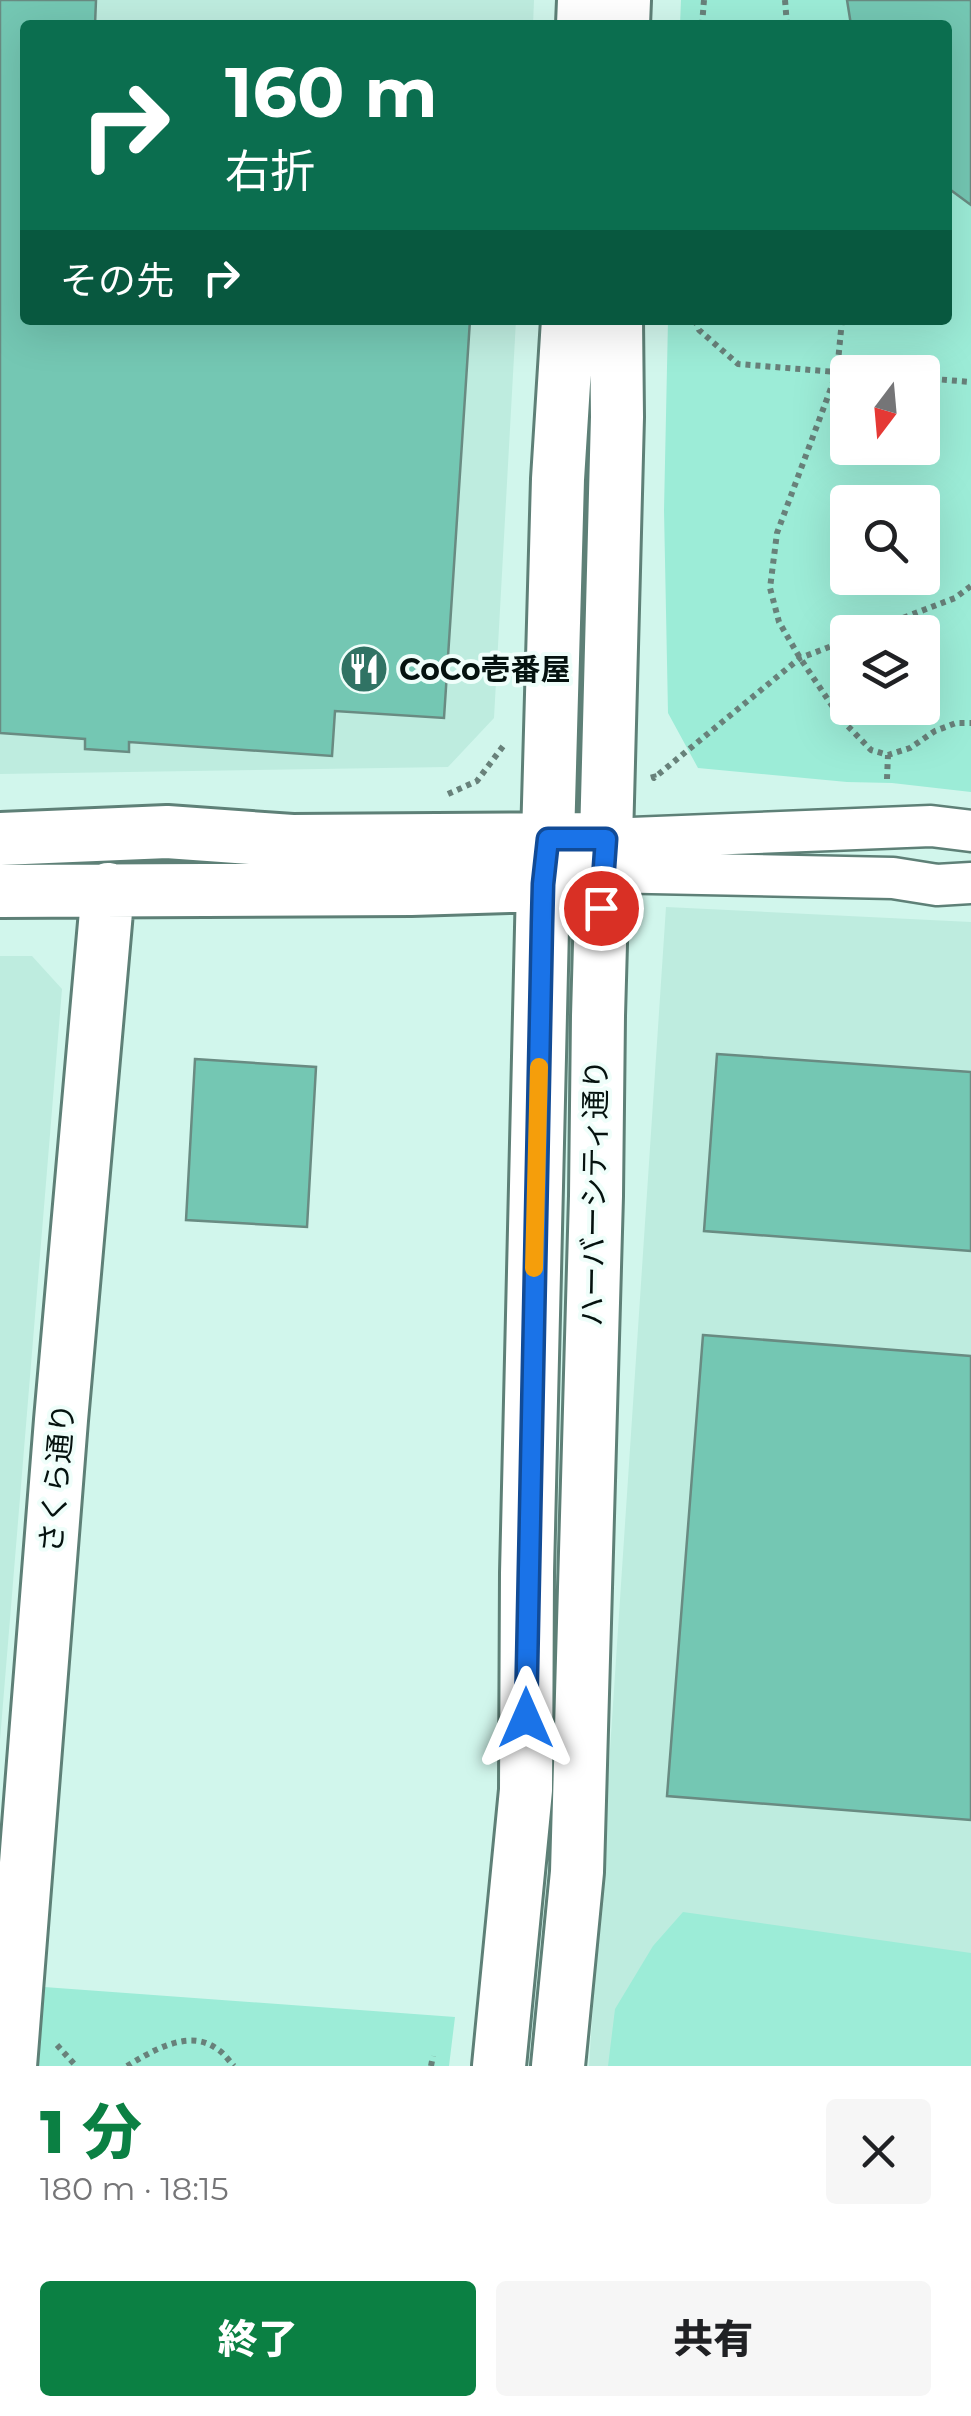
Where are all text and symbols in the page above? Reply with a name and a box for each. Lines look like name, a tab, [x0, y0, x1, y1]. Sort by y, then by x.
text: 160 m	[225, 49, 438, 135]
icon: right	[60, 60, 190, 190]
text: 右折	[225, 143, 315, 198]
icon: right	[194, 250, 249, 305]
text: その先	[60, 257, 174, 304]
north arrow	[830, 355, 940, 465]
map controls	[830, 355, 940, 725]
button: search	[830, 485, 940, 595]
button: layers	[830, 615, 940, 725]
restaurant icon: CoCo壱番屋	[338, 643, 390, 695]
place label: CoCo壱番屋	[399, 651, 571, 688]
pin	[559, 866, 644, 951]
icon: arrive	[574, 881, 629, 936]
street label: ハーバーシティ通り	[573, 1059, 615, 1327]
street label: さくら通り	[32, 1402, 82, 1554]
position arrow	[474, 1666, 578, 1770]
text: 1 分	[40, 2095, 142, 2168]
button: close	[826, 2099, 931, 2204]
text: 180 m · 18:15	[40, 2169, 229, 2208]
button: 終了	[40, 2281, 476, 2396]
button: 共有	[496, 2281, 931, 2396]

